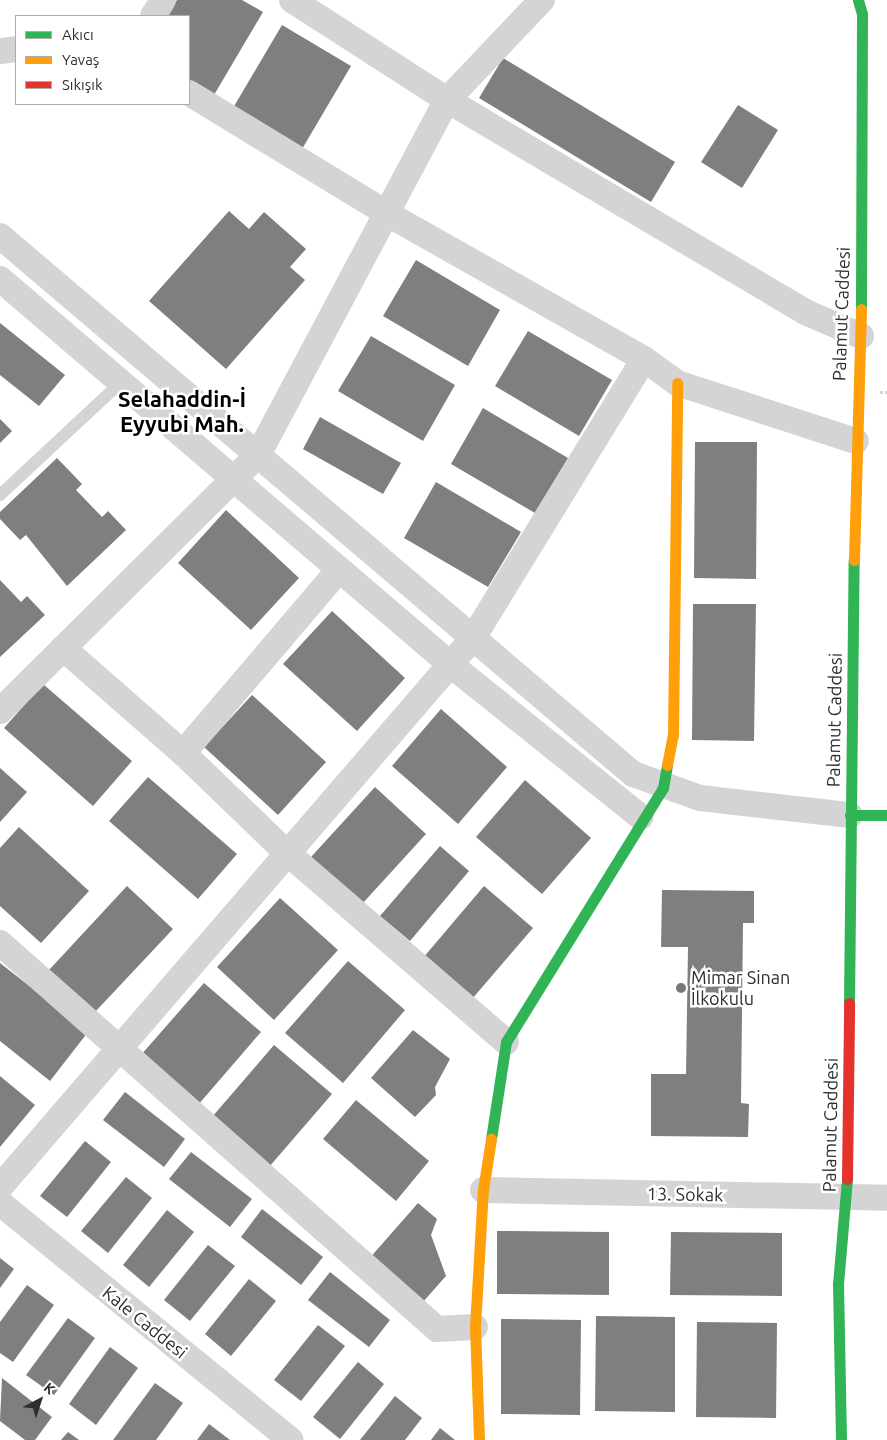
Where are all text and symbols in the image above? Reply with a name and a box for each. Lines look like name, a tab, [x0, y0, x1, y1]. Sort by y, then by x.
legend	[15, 15, 190, 105]
text: Akıcı	[62, 26, 94, 43]
text: Yavaş	[62, 51, 99, 68]
text: Sıkışık	[62, 76, 102, 93]
street label: Palamut Caddesi	[828, 246, 854, 382]
district label: Selahaddin-İ Eyyubi Mah.	[118, 385, 246, 436]
street label: Palamut Caddesi	[822, 653, 846, 787]
place label: Mimar Sinan İlkokulu	[691, 967, 790, 1010]
marker: Mimar Sinan İlkokulu	[675, 982, 687, 994]
street label: Palamut Caddesi	[818, 1058, 842, 1192]
street label: 13. Sokak	[647, 1183, 723, 1205]
street label: Kale Caddesi	[98, 1281, 192, 1363]
north arrow	[15, 1375, 65, 1425]
text: K	[41, 1379, 58, 1398]

